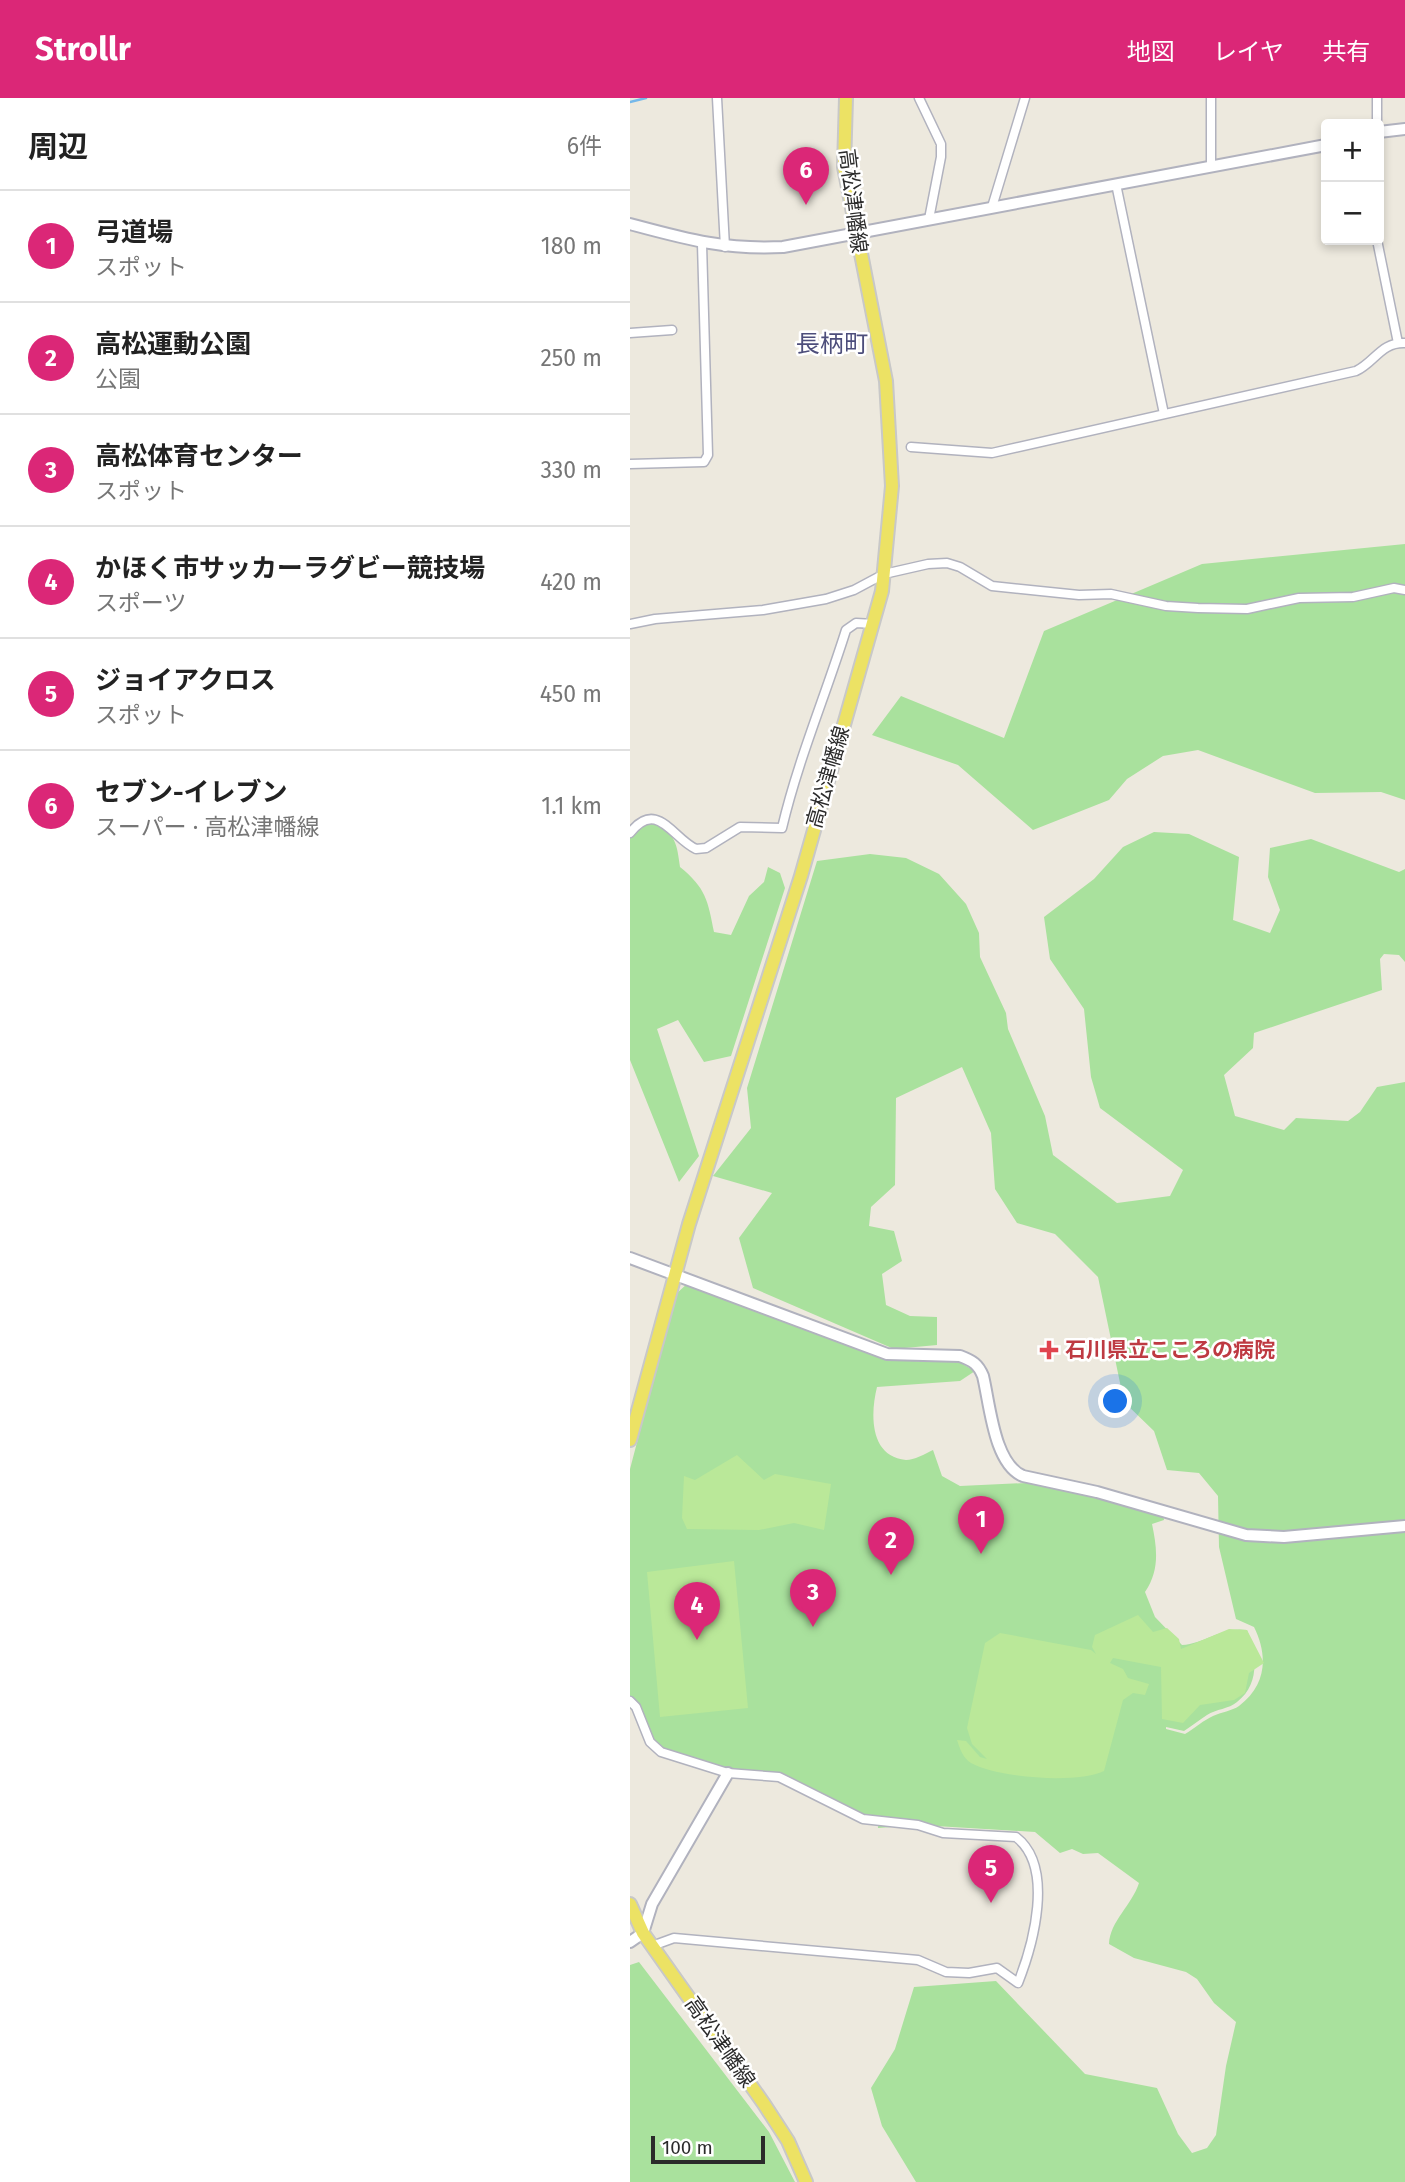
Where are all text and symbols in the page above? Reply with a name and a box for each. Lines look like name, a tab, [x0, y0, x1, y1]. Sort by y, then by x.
text: Strollr	[35, 29, 131, 69]
text: 地図	[1127, 38, 1175, 66]
text: レイヤ	[1213, 38, 1284, 66]
text: 共有	[1322, 38, 1370, 66]
map controls	[1321, 119, 1384, 245]
button: +	[1321, 119, 1384, 182]
text: 周辺	[28, 129, 88, 165]
text: 6件	[567, 132, 602, 160]
pin: 6	[783, 147, 829, 205]
street label: 高松津幡線	[834, 147, 872, 255]
button: −	[1321, 182, 1384, 245]
text: 弓道場	[95, 217, 173, 248]
text: 1	[46, 232, 56, 260]
text: 180 m	[541, 232, 602, 260]
text: スポット	[95, 253, 187, 281]
text: 高松運動公園	[95, 329, 251, 360]
district label: 長柄町	[796, 330, 868, 358]
text: 2	[45, 344, 57, 372]
text: 250 m	[540, 344, 602, 372]
text: 公園	[95, 365, 141, 393]
text: 高松体育センター	[95, 441, 303, 472]
text: 3	[45, 456, 57, 484]
text: 330 m	[540, 456, 602, 484]
text: スポット	[95, 477, 187, 505]
text: かほく市サッカーラグビー競技場	[95, 553, 485, 584]
text: 4	[45, 568, 58, 596]
text: 420 m	[540, 568, 602, 596]
text: スポーツ	[95, 589, 187, 617]
text: ジョイアクロス	[95, 665, 276, 696]
text: 5	[45, 680, 57, 708]
text: 450 m	[540, 680, 602, 708]
text: スポット	[95, 701, 187, 729]
street label: 高松津幡線	[801, 723, 855, 831]
text: セブン-イレブン	[95, 777, 288, 808]
text: 6	[45, 792, 57, 820]
text: 1.1 km	[541, 792, 602, 820]
text: スーパー · 高松津幡線	[95, 813, 319, 841]
place label: 石川県立こころの病院	[1065, 1337, 1275, 1363]
marker: 石川県立こころの病院	[1039, 1340, 1059, 1360]
your location	[1098, 1384, 1132, 1418]
pin: 1	[958, 1496, 1004, 1554]
pin: 2	[868, 1517, 914, 1575]
pin: 3	[790, 1569, 836, 1627]
pin: 4	[674, 1582, 720, 1640]
pin: 5	[968, 1845, 1014, 1903]
street label: 高松津幡線	[679, 1992, 761, 2092]
scale bar	[651, 2133, 765, 2165]
text: 100 m	[662, 2136, 713, 2159]

